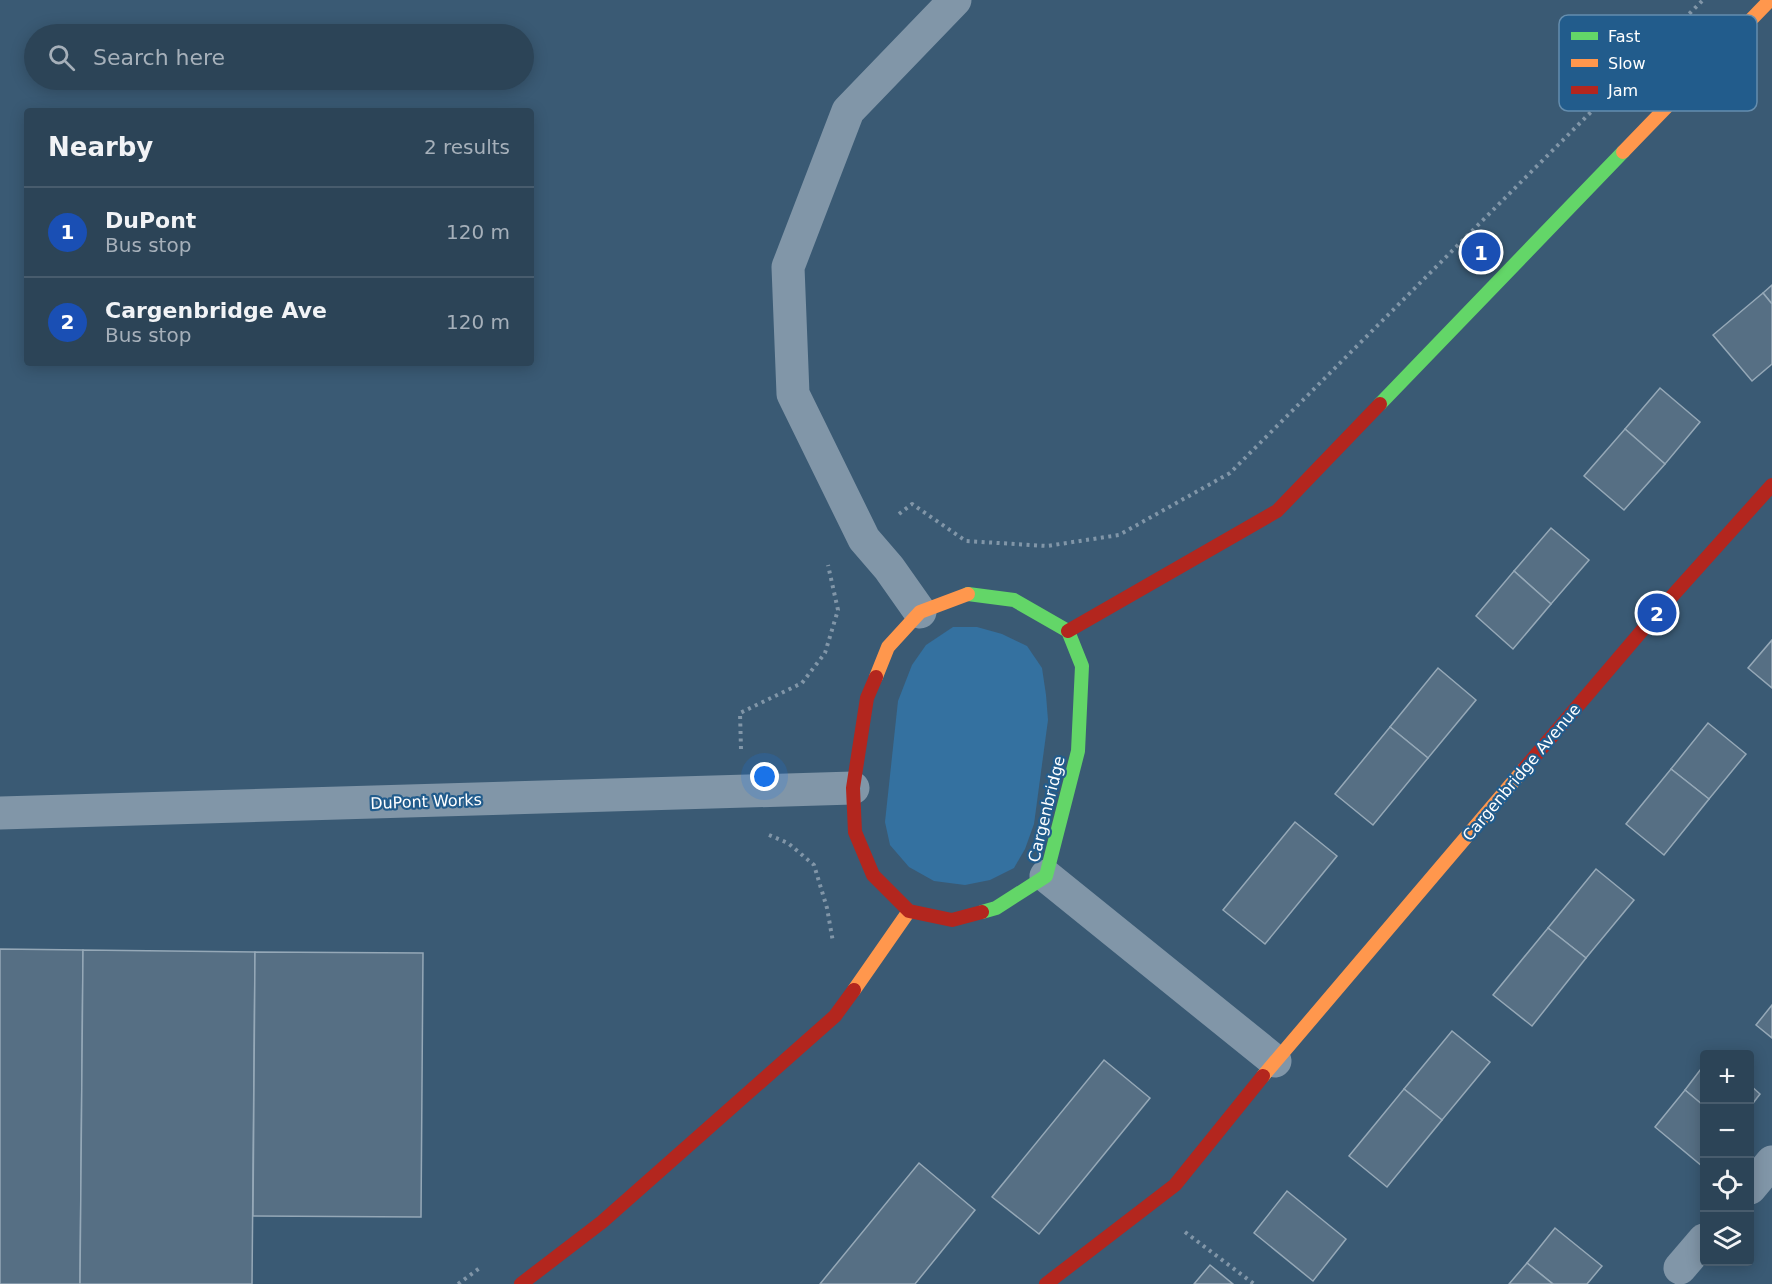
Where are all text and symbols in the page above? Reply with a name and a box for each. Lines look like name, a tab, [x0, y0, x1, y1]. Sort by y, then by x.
legend	[1559, 15, 1757, 111]
search box	[24, 24, 534, 90]
text: Fast	[1608, 27, 1640, 46]
icon: search	[45, 41, 78, 74]
text: Search here	[93, 45, 225, 70]
text: Slow	[1608, 54, 1645, 73]
text: Jam	[1607, 81, 1638, 100]
text: Nearby	[48, 132, 153, 162]
text: 2 results	[424, 135, 510, 159]
text: DuPont	[105, 208, 196, 233]
text: 1	[61, 220, 74, 244]
text: 120 m	[446, 220, 510, 244]
pin: 1	[1462, 230, 1500, 274]
text: Bus stop	[105, 233, 191, 257]
text: Cargenbridge Ave	[105, 298, 327, 323]
text: 2	[61, 310, 74, 334]
text: 120 m	[446, 310, 510, 334]
text: Bus stop	[105, 323, 191, 347]
pin: 2	[1638, 590, 1676, 636]
street label: Cargenbridge Avenue	[1458, 700, 1584, 845]
street label: Cargenbridge	[1024, 754, 1069, 864]
your location	[750, 762, 779, 791]
street label: DuPont Works	[370, 790, 482, 813]
map controls	[1700, 1050, 1754, 1266]
button: +	[1700, 1050, 1754, 1104]
button: −	[1700, 1104, 1754, 1158]
button: locate	[1700, 1158, 1754, 1212]
button: layers	[1700, 1212, 1754, 1266]

